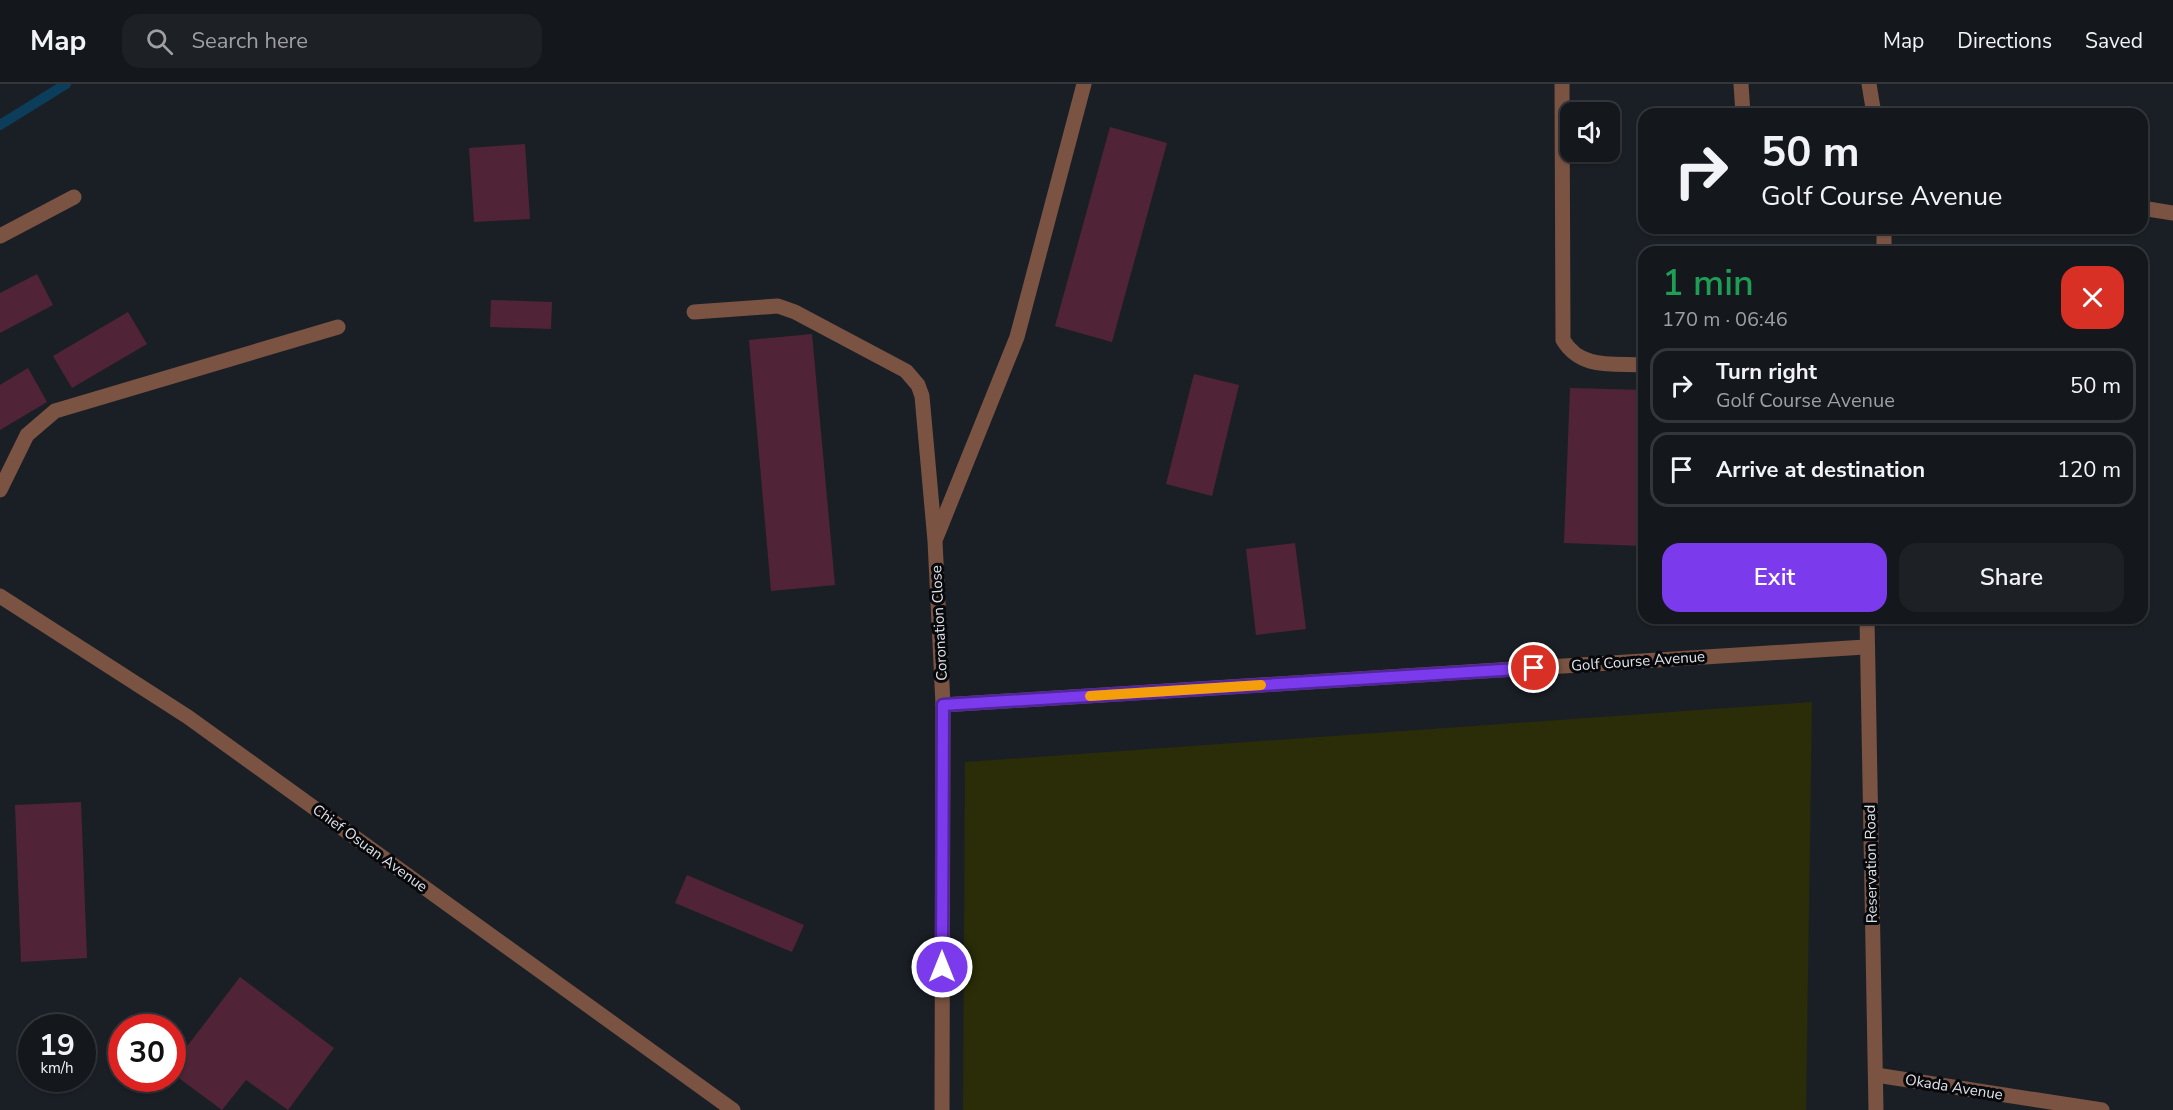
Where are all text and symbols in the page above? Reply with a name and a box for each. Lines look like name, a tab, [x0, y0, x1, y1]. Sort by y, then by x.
search box	[122, 14, 542, 68]
text: Map	[30, 22, 86, 60]
icon: search	[143, 25, 176, 58]
text: Search here	[191, 26, 308, 56]
text: Map	[1883, 27, 1924, 55]
text: Directions	[1957, 27, 2052, 55]
text: Saved	[2085, 27, 2143, 55]
map controls	[1560, 102, 1620, 162]
button: sound	[1560, 102, 1620, 162]
text: 50 m	[1761, 124, 1860, 181]
icon: right	[1662, 132, 1740, 210]
text: Golf Course Avenue	[1761, 178, 2002, 215]
text: 1 min	[1662, 259, 1754, 308]
button: close	[2061, 266, 2124, 329]
text: 170 m · 06:46	[1662, 306, 1788, 333]
text: Turn right	[1716, 357, 1817, 387]
icon: right	[1665, 369, 1698, 402]
text: 50 m	[2070, 371, 2121, 401]
text: Golf Course Avenue	[1716, 387, 1895, 414]
icon: arrive	[1665, 453, 1698, 486]
text: Arrive at destination	[1716, 455, 1925, 485]
text: 120 m	[2057, 455, 2121, 485]
button: Exit	[1662, 543, 1887, 612]
button: Share	[1899, 543, 2124, 612]
street label: Coronation Close	[926, 565, 952, 681]
pin	[1508, 642, 1559, 693]
street label: Golf Course Avenue	[1570, 646, 1706, 676]
icon: arrive	[1517, 651, 1550, 684]
street label: Chief Osuan Avenue	[309, 800, 431, 896]
street label: Reservation Road	[1860, 804, 1882, 924]
position arrow	[910, 935, 974, 999]
speed limit sign: 30	[108, 1014, 186, 1092]
text: 19	[39, 1025, 75, 1066]
text: km/h	[40, 1058, 74, 1078]
street label: Okada Avenue	[1904, 1069, 2004, 1105]

